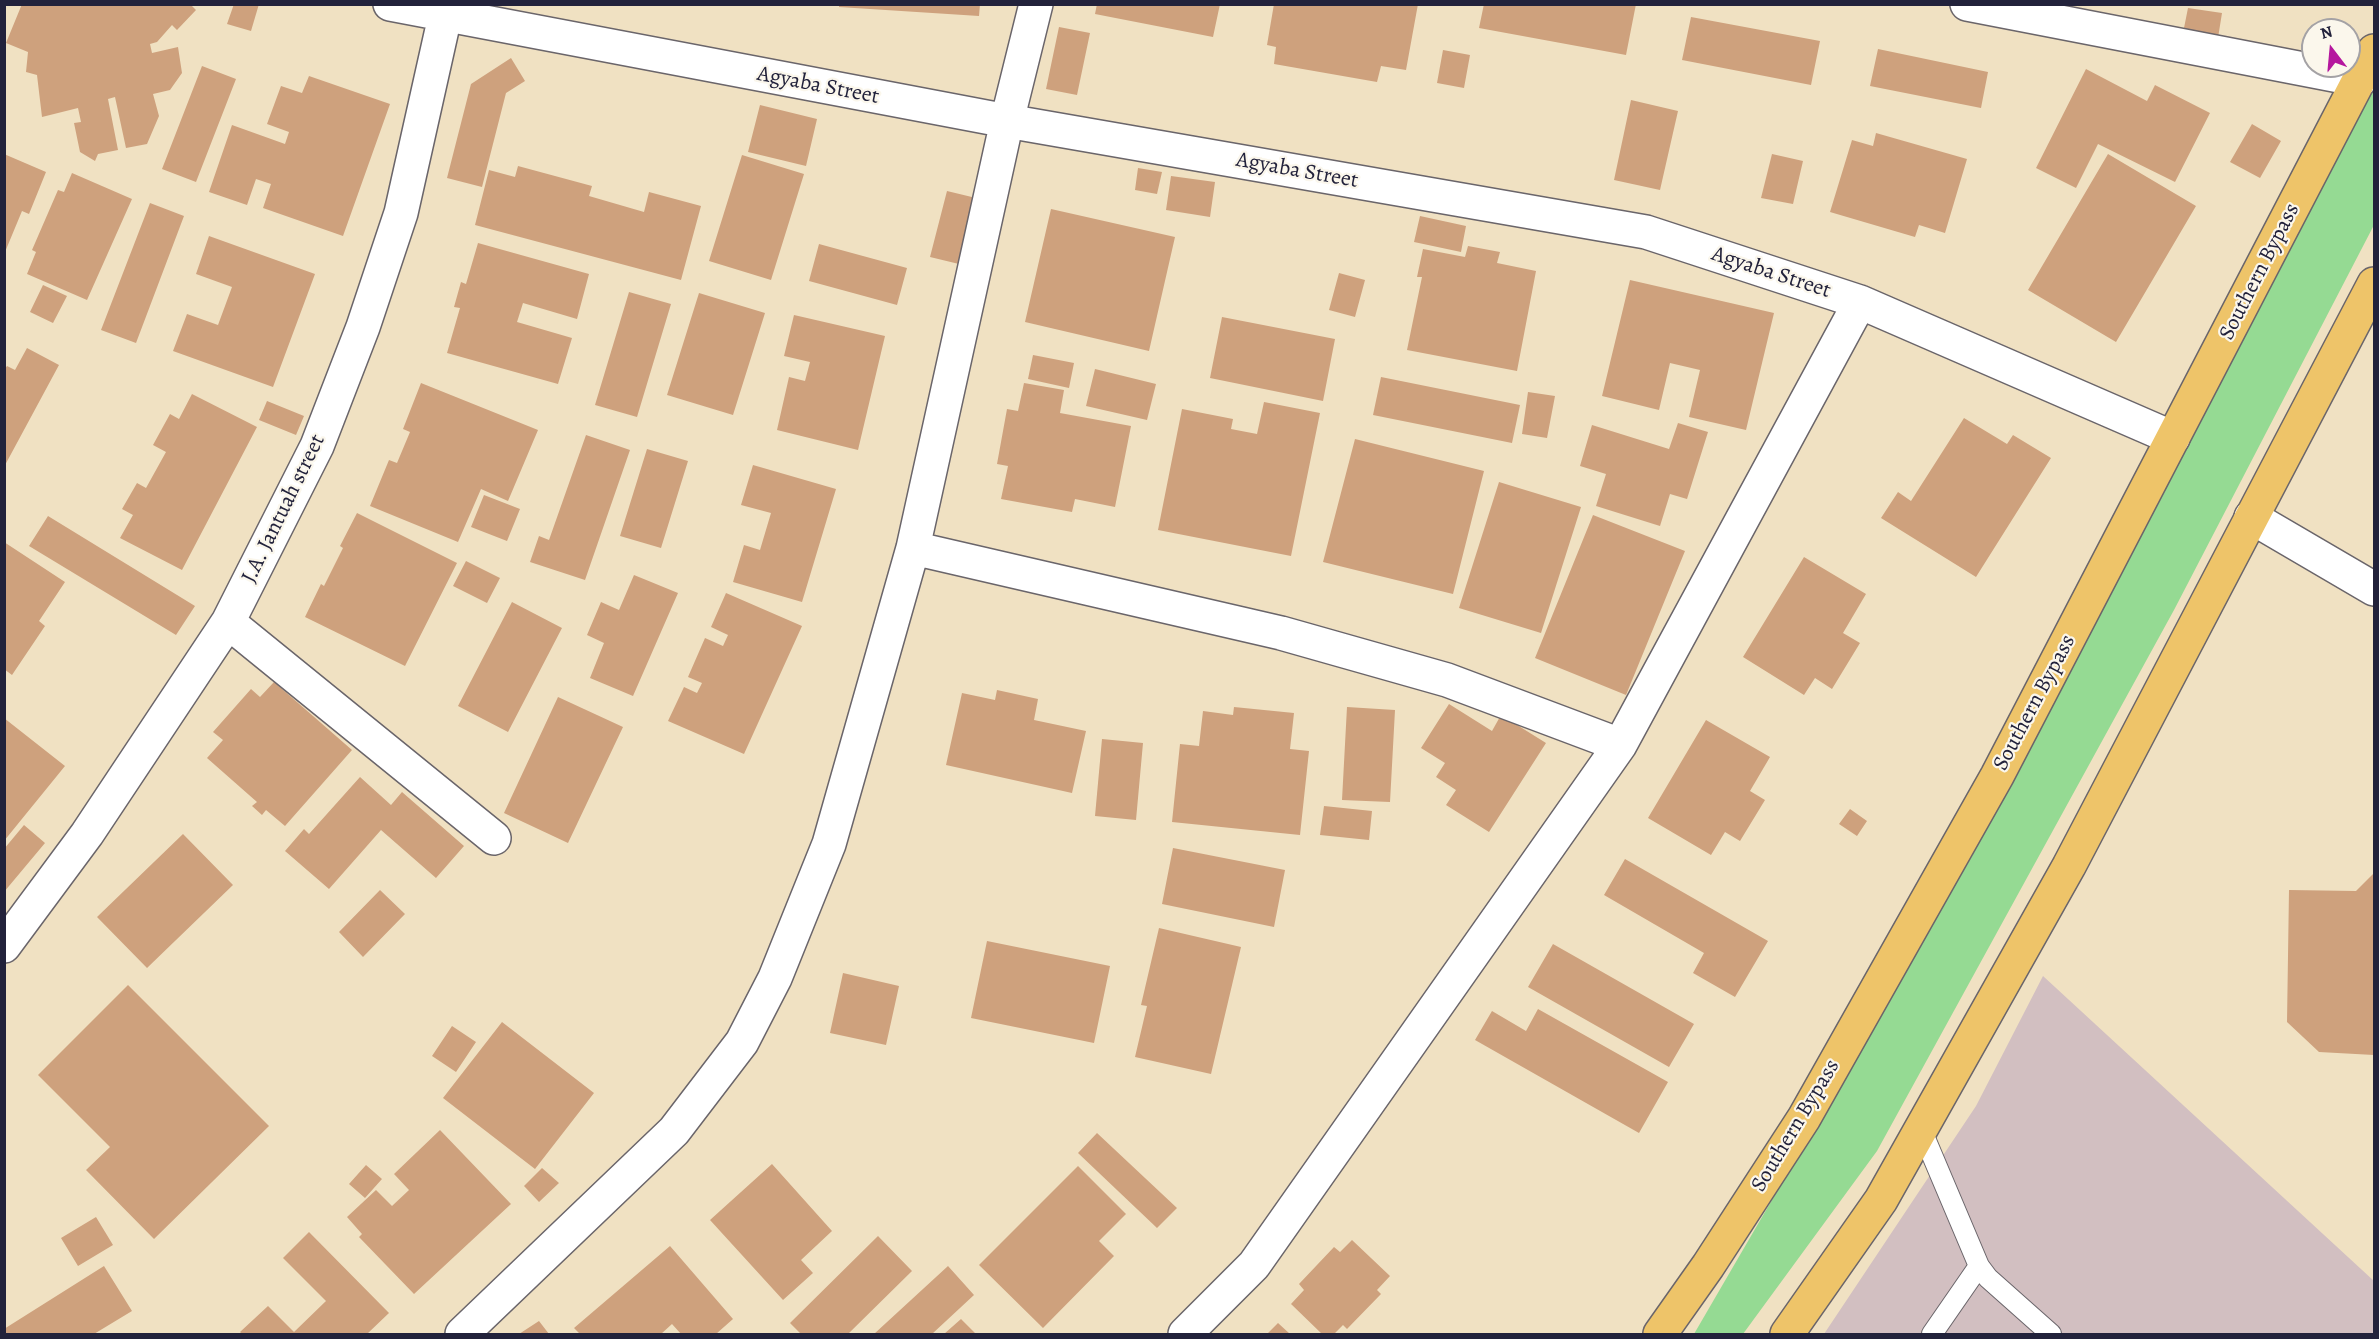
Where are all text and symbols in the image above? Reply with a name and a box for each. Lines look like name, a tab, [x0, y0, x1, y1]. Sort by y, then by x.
north arrow	[2301, 18, 2361, 78]
text: N	[2318, 20, 2335, 45]
street label: Agyaba Street	[755, 61, 881, 111]
street label: Agyaba Street	[1234, 147, 1360, 195]
street label: Southern Bypass	[2214, 199, 2306, 345]
street label: Agyaba Street	[1708, 241, 1834, 305]
street label: J.A. Jantuah street	[237, 430, 331, 588]
street label: Southern Bypass	[1988, 631, 2082, 775]
street label: Southern Bypass	[1746, 1055, 1846, 1197]

